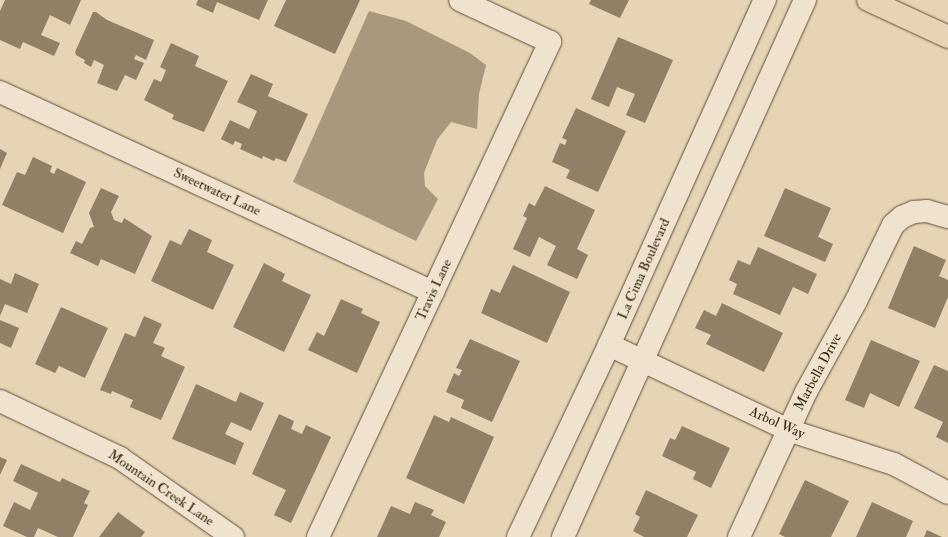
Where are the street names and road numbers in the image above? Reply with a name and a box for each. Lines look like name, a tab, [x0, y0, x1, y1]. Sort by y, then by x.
street label: Sweetwater Lane	[171, 164, 263, 220]
street label: La Cima Boulevard	[614, 216, 674, 322]
street label: Travis Lane	[412, 256, 456, 324]
street label: Marbella Drive	[791, 330, 845, 414]
street label: Arbol Way	[747, 403, 807, 443]
street label: Mountain Creek Lane	[105, 446, 217, 530]

